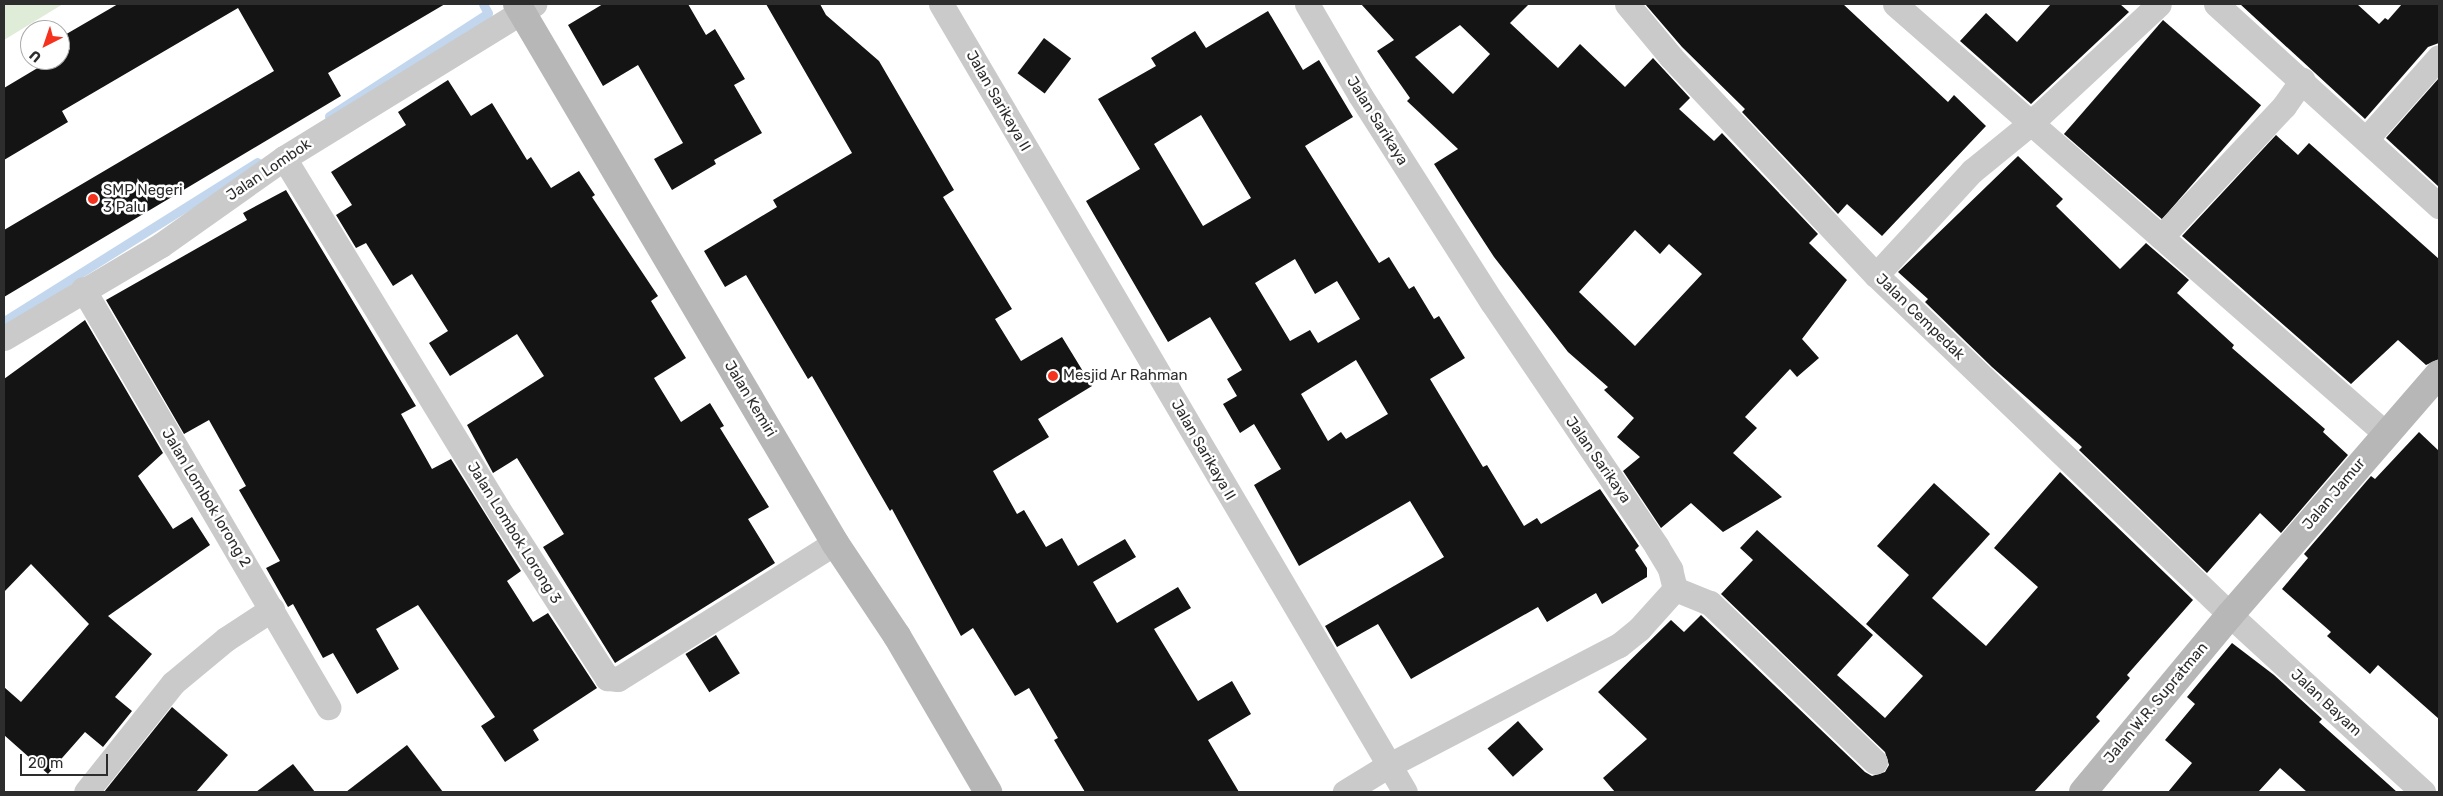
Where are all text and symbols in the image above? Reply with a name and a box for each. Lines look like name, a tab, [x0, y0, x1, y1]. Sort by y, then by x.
north arrow	[20, 20, 70, 70]
text: U	[26, 46, 45, 66]
street label: Jalan Sarikaya II	[962, 47, 1034, 155]
street label: Jalan Sarikaya	[1343, 73, 1411, 169]
street label: Jalan Lombok	[223, 135, 315, 205]
place label: SMP Negeri 3 Palu	[103, 181, 183, 216]
marker: SMP Negeri 3 Palu	[87, 193, 99, 205]
street label: Jalan Cempedak	[1872, 270, 1968, 364]
street label: Jalan Kemiri	[720, 358, 780, 440]
place label: Mesjid Ar Rahman	[1063, 367, 1188, 385]
marker: Mesjid Ar Rahman	[1047, 370, 1059, 382]
street label: Jalan Sarikaya II	[1167, 396, 1239, 504]
street label: Jalan Sarikaya	[1562, 413, 1634, 507]
street label: Jalan Lombok lorong 2	[157, 425, 255, 571]
street label: Jalan Jamur	[2299, 454, 2369, 534]
street label: Jalan Lombok Lorong 3	[463, 459, 565, 607]
street label: Jalan W.R. Supratman	[2100, 639, 2212, 767]
street label: Jalan Bayam	[2287, 666, 2365, 740]
scale bar	[22, 744, 110, 776]
text: 20 m	[28, 754, 63, 772]

